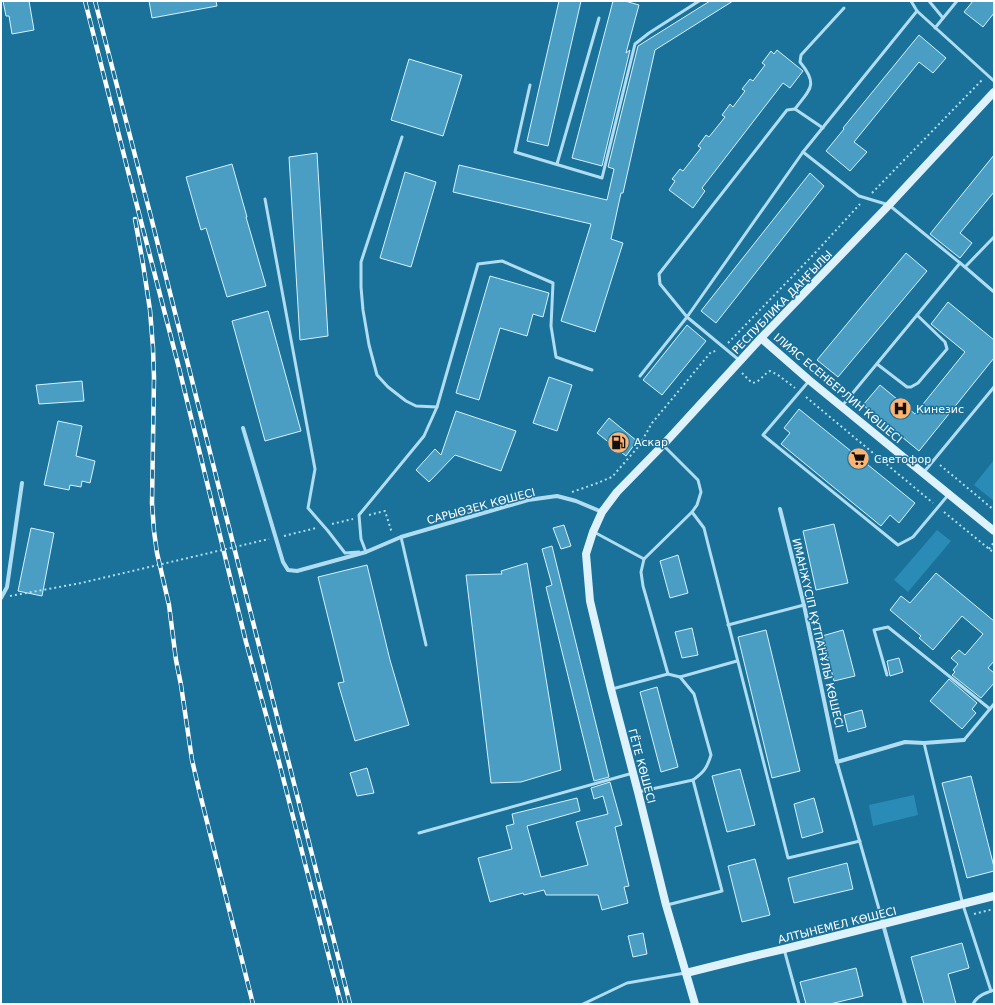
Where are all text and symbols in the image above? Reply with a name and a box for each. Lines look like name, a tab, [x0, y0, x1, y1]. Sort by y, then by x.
street label: РЕСПУБЛИКА ДАҢҒЫЛЫ	[730, 248, 835, 357]
street label: ІЛИЯС ЕСЕНБЕРЛИН КӨШЕСІ	[771, 331, 905, 446]
hospital icon: Кинезис	[888, 396, 914, 422]
place label: Кинезис	[916, 403, 964, 416]
fuel station icon: Аскар	[605, 429, 631, 455]
place label: Аскар	[634, 436, 668, 449]
supermarket icon: Светофор	[845, 446, 871, 472]
place label: Светофор	[874, 453, 931, 466]
street label: САРЫӨЗЕК КӨШЕСІ	[426, 486, 537, 527]
street label: ИМАНЖҮСІП ҚҰТПАНҰЛЫ КӨШЕСІ	[789, 537, 846, 729]
street label: ГЁТЕ КӨШЕСІ	[625, 727, 658, 805]
street label: АЛТЫНЕМЕЛ КӨШЕСІ	[776, 904, 898, 947]

